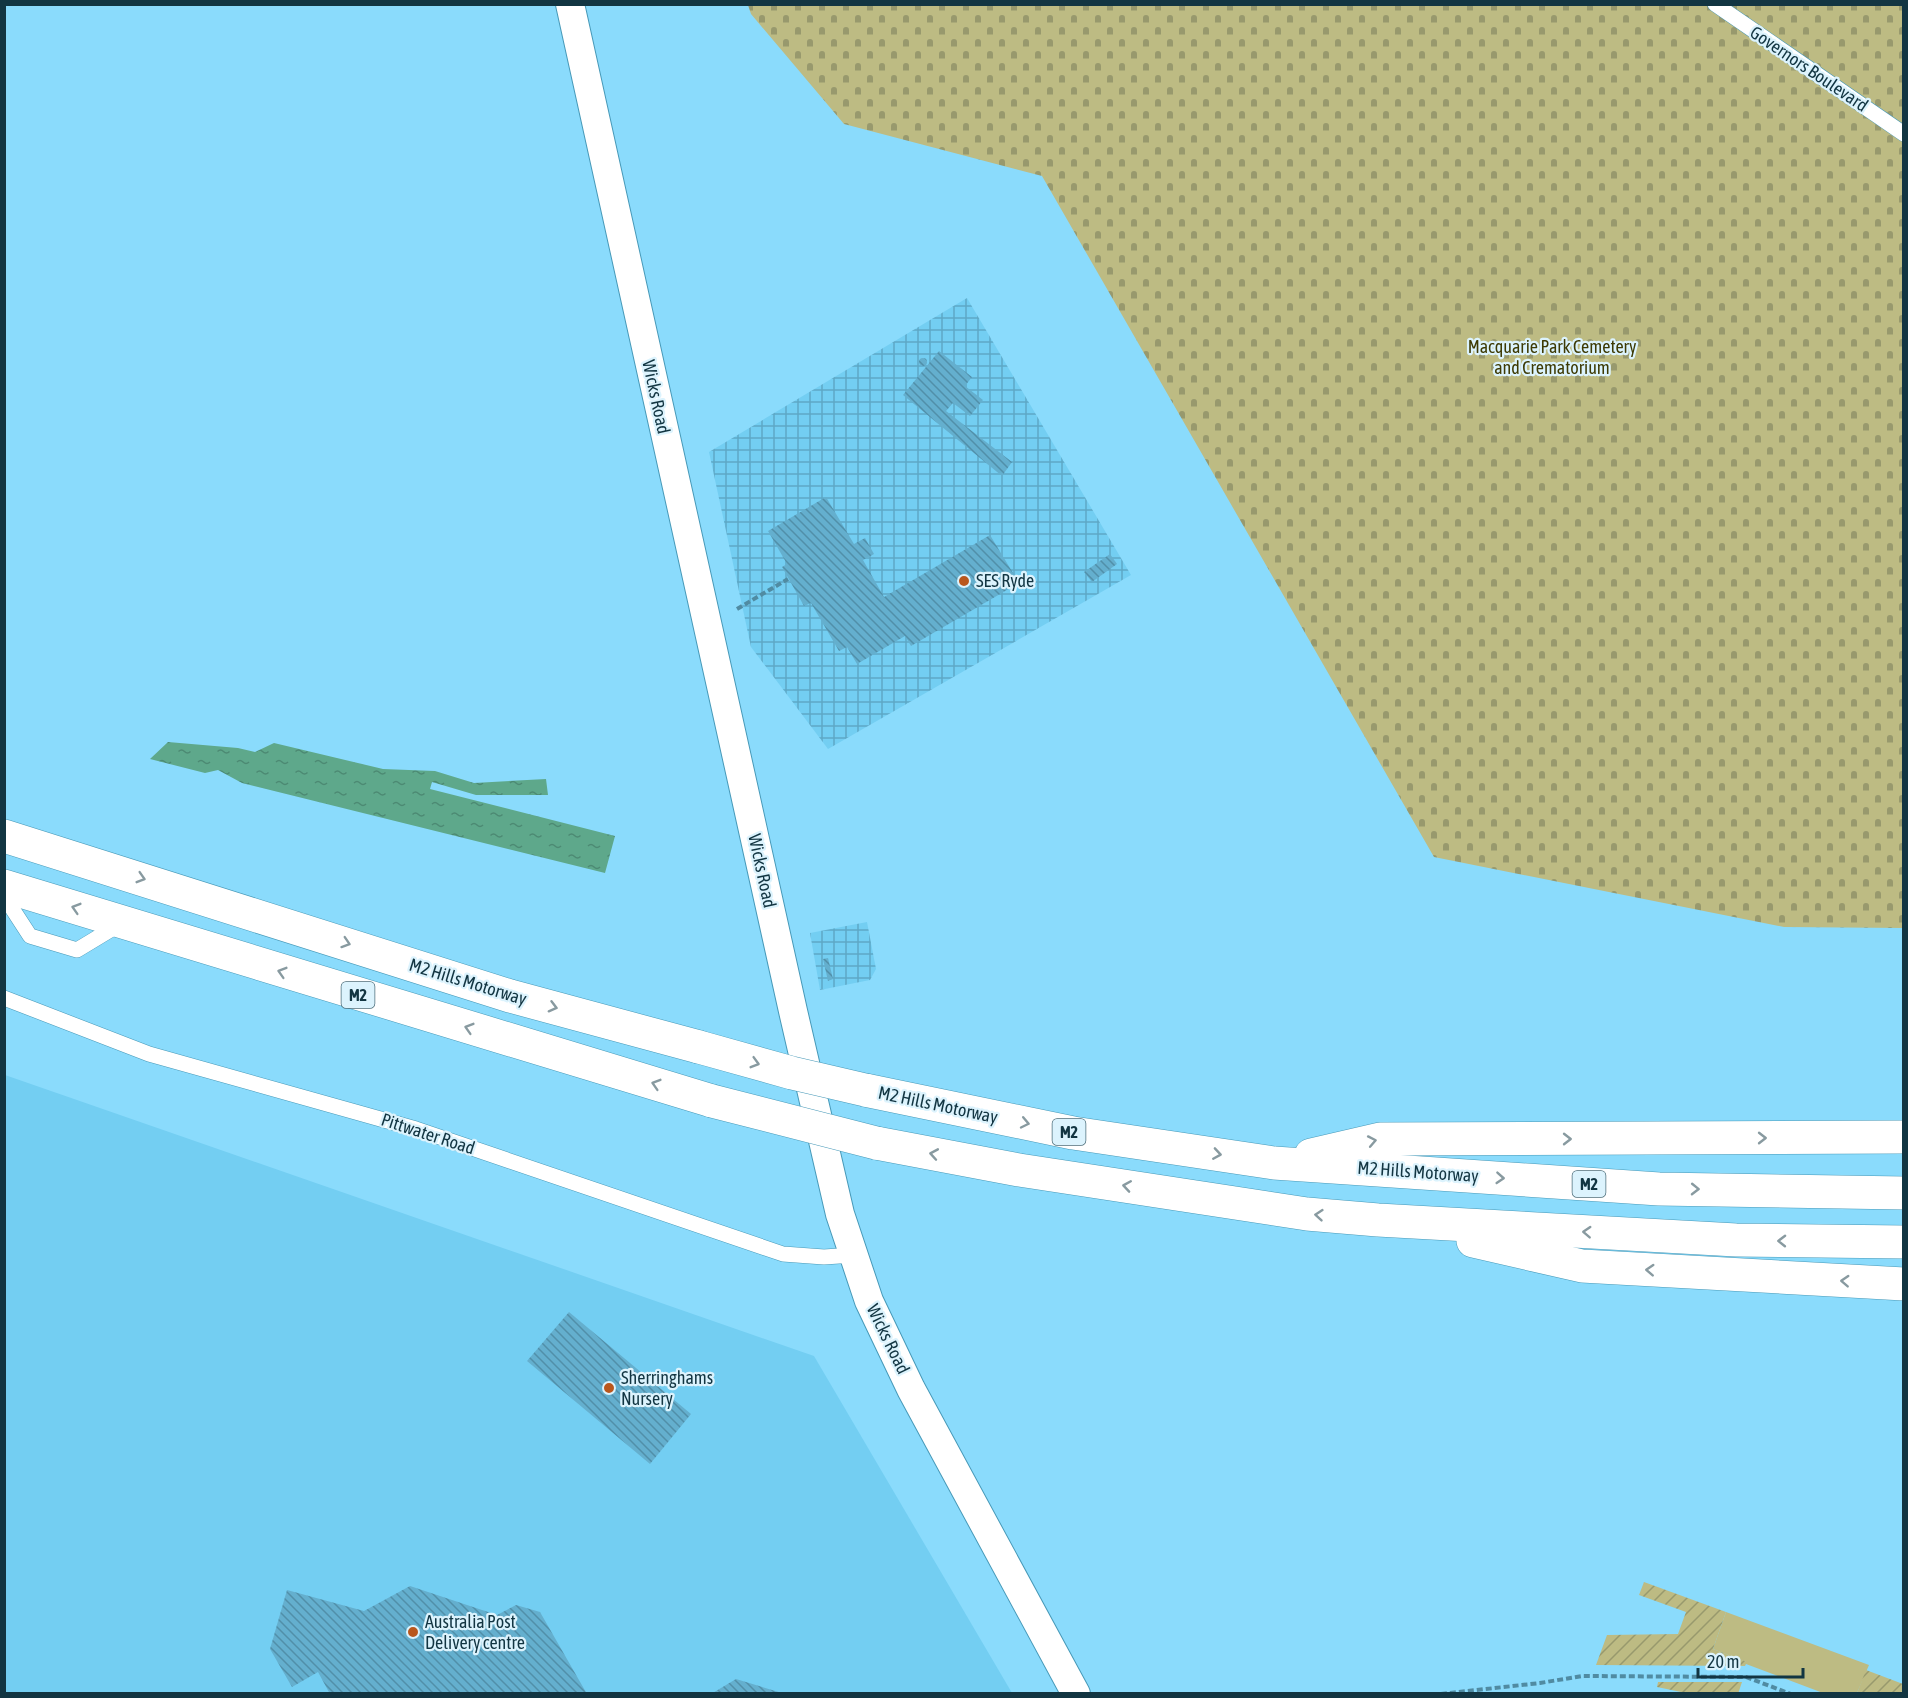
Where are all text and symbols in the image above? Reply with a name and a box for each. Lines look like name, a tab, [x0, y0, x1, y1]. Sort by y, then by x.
street label: Governors Boulevard	[1746, 21, 1872, 116]
park label: Macquarie Park Cemetery and Crematorium	[1468, 336, 1636, 378]
street label: Wicks Road	[638, 358, 675, 436]
place label: SES Ryde	[976, 570, 1034, 591]
marker: SES Ryde	[957, 574, 971, 588]
street label: Wicks Road	[744, 832, 781, 910]
one-way arrow	[135, 871, 146, 883]
one-way arrow	[71, 903, 82, 915]
one-way arrow	[340, 936, 351, 949]
street label: M2 Hills Motorway	[407, 954, 529, 1009]
one-way arrow	[277, 967, 288, 979]
road number: M2	[342, 982, 374, 1008]
one-way arrow	[548, 1000, 558, 1013]
one-way arrow	[464, 1023, 475, 1035]
one-way arrow	[749, 1056, 760, 1068]
one-way arrow	[651, 1079, 662, 1091]
street label: M2 Hills Motorway	[876, 1082, 1000, 1127]
street label: Pittwater Road	[379, 1109, 478, 1159]
one-way arrow	[1020, 1115, 1030, 1128]
road number: M2	[1052, 1119, 1086, 1145]
one-way arrow	[1758, 1132, 1767, 1144]
one-way arrow	[1563, 1133, 1572, 1145]
one-way arrow	[1367, 1135, 1377, 1148]
one-way arrow	[930, 1148, 940, 1161]
one-way arrow	[1213, 1148, 1222, 1160]
street label: M2 Hills Motorway	[1357, 1157, 1479, 1186]
one-way arrow	[1496, 1171, 1505, 1184]
road number: M2	[1572, 1171, 1606, 1197]
one-way arrow	[1122, 1181, 1131, 1193]
one-way arrow	[1690, 1183, 1699, 1196]
one-way arrow	[1315, 1209, 1324, 1222]
one-way arrow	[1583, 1225, 1592, 1238]
one-way arrow	[1778, 1235, 1787, 1247]
one-way arrow	[1646, 1263, 1655, 1276]
one-way arrow	[1841, 1274, 1850, 1287]
street label: Wicks Road	[863, 1300, 914, 1377]
place label: Sherringhams Nursery	[621, 1367, 713, 1409]
marker: Sherringhams Nursery	[602, 1381, 616, 1395]
place label: Australia Post Delivery centre	[425, 1611, 525, 1653]
marker: Australia Post Delivery centre	[406, 1625, 420, 1639]
scale bar	[1698, 1641, 1803, 1679]
text: 20 m	[1707, 1651, 1739, 1672]

